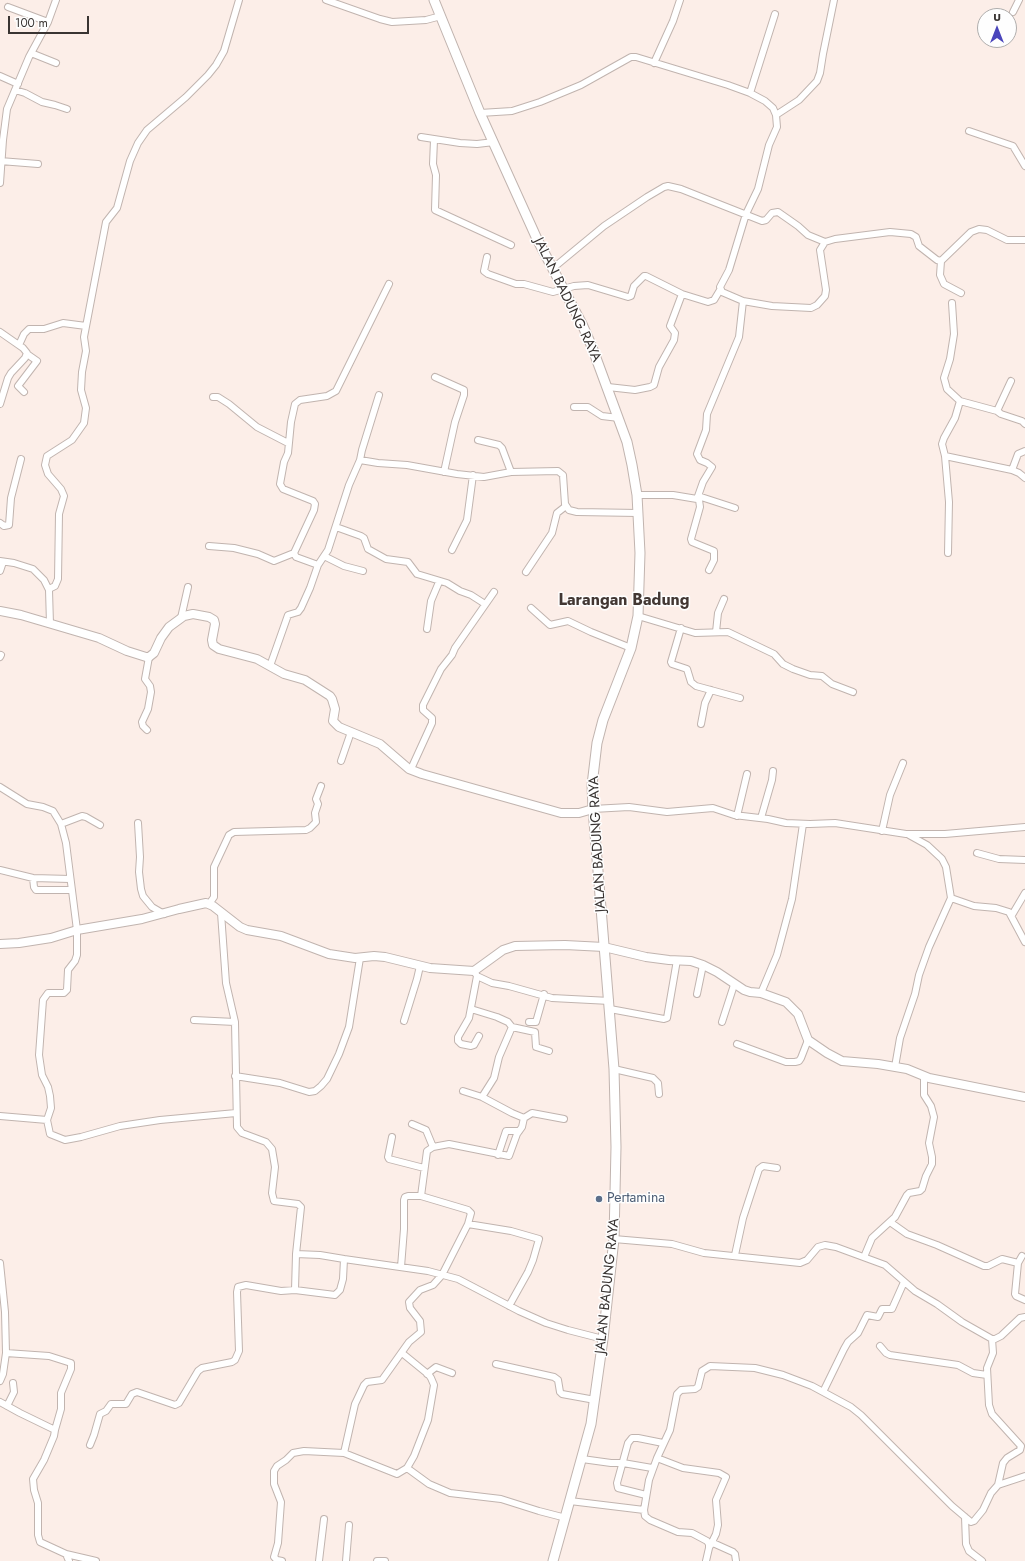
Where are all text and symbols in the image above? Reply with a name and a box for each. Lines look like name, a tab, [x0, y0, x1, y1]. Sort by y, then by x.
scale bar	[10, 8, 91, 34]
north arrow	[977, 8, 1017, 48]
text: U	[993, 9, 1001, 25]
text: 100 m	[15, 14, 48, 32]
street label: JALAN BADUNG RAYA	[530, 235, 604, 365]
district label: Larangan Badung	[558, 591, 690, 611]
street label: JALAN BADUNG RAYA	[586, 775, 610, 913]
place label: Pertamina	[607, 1191, 665, 1207]
marker: Pertamina	[594, 1194, 604, 1204]
street label: JALAN BADUNG RAYA	[593, 1217, 623, 1355]

